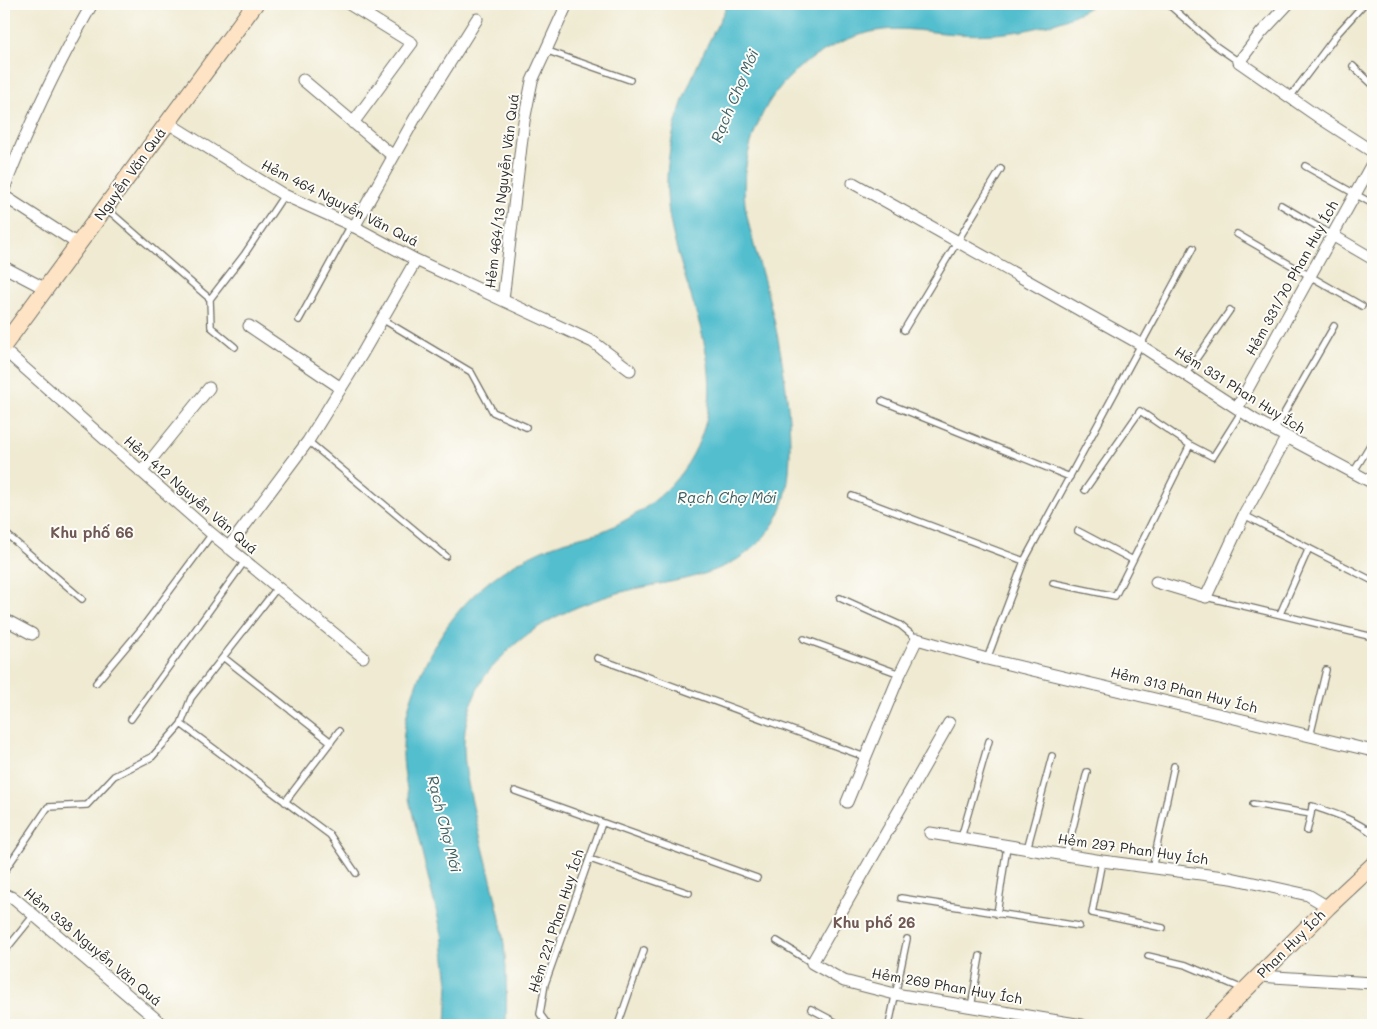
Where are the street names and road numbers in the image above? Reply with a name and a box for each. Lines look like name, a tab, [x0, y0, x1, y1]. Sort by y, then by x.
street label: Hẻm 464/13 Nguyễn Văn Quá	[480, 93, 523, 289]
street label: Nguyễn Văn Quá	[89, 123, 170, 224]
street label: Hẻm 464 Nguyễn Văn Quá	[258, 155, 422, 251]
street label: Hẻm 331/70 Phan Huy Ích	[1241, 197, 1342, 359]
street label: Hẻm 331 Phan Huy Ích	[1171, 342, 1309, 438]
street label: Hẻm 412 Nguyễn Văn Quá	[120, 431, 262, 558]
street label: Hẻm 313 Phan Huy Ích	[1109, 662, 1260, 717]
street label: Hẻm 297 Phan Huy Ích	[1057, 829, 1210, 868]
street label: Hẻm 221 Phan Huy Ích	[523, 847, 588, 995]
street label: Hẻm 338 Nguyễn Văn Quá	[21, 883, 166, 1010]
street label: Phan Huy Ích	[1252, 905, 1329, 982]
street label: Hẻm 269 Phan Huy Ích	[870, 963, 1024, 1008]

